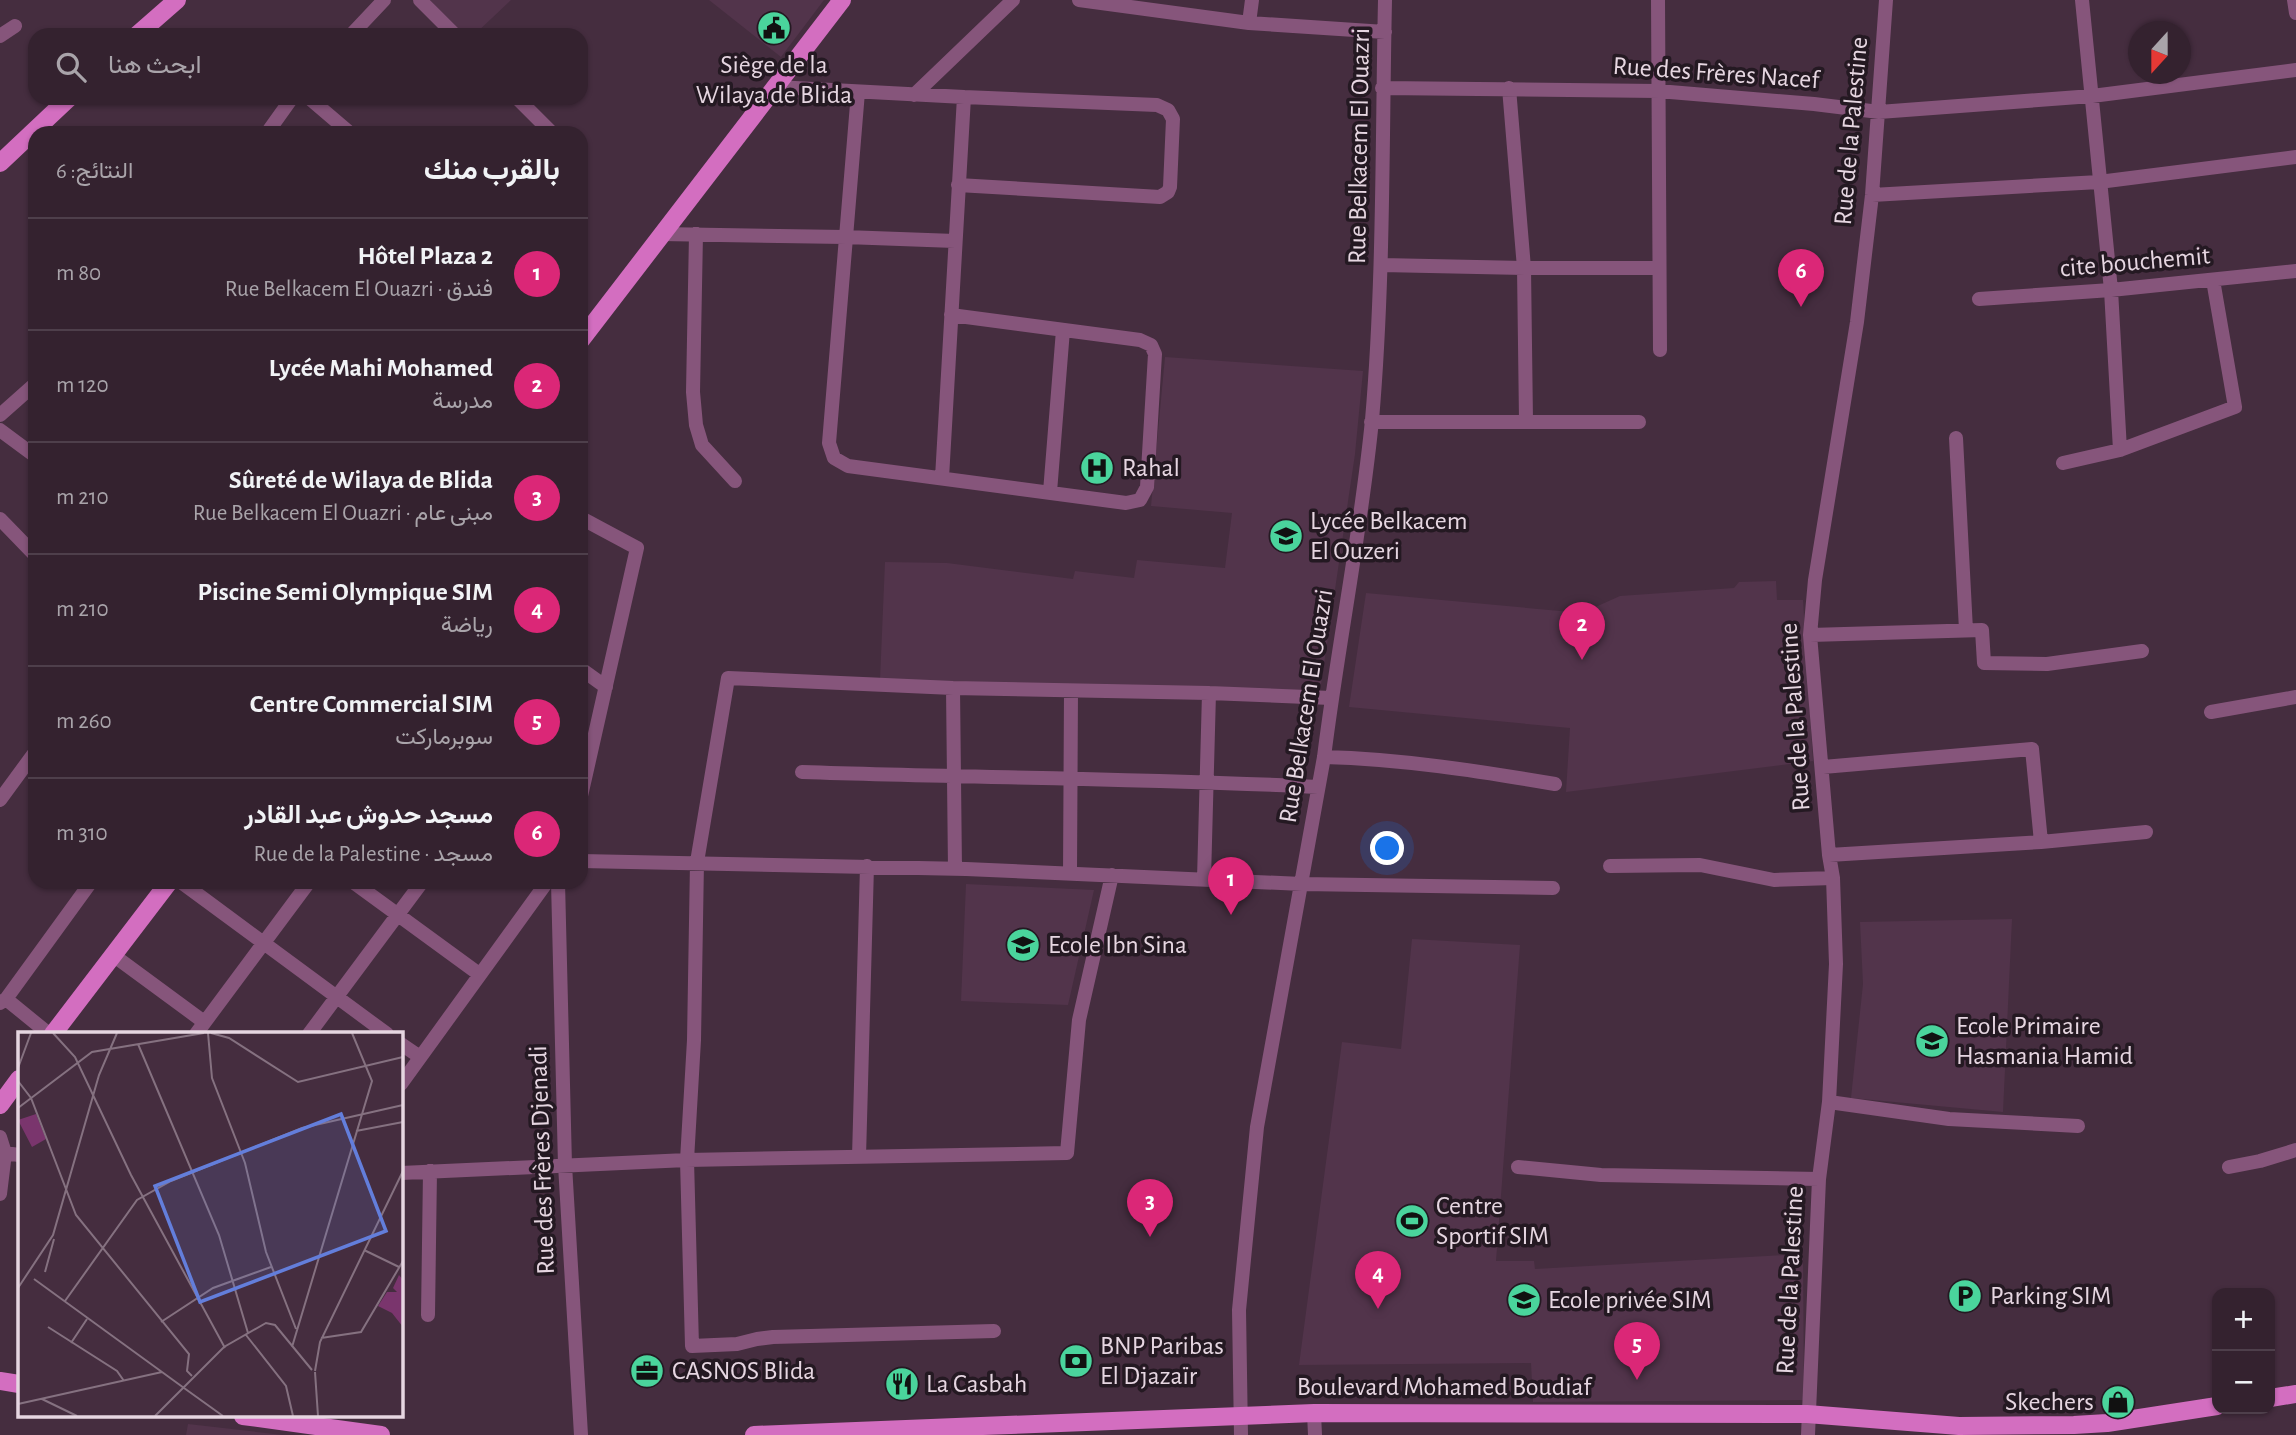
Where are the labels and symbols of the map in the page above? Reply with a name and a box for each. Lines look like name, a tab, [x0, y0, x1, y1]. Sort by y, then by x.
public building icon: Siège de la Wilaya de Blida	[755, 9, 793, 47]
north arrow	[2128, 21, 2191, 84]
street label: Rue Belkacem El Ouazri	[1344, 28, 1374, 264]
street label: Rue de la Palestine	[1830, 36, 1872, 226]
place label: Siège de la Wilaya de Blida	[696, 52, 852, 108]
street label: Rue des Frères Nacef	[1612, 53, 1822, 93]
street label: cite bouchemit	[2059, 242, 2211, 282]
pin: 6	[1778, 249, 1824, 307]
hospital icon: Rahal	[1078, 449, 1116, 487]
place label: Rahal	[1122, 455, 1180, 481]
place label: Lycée Belkacem El Ouzeri	[1310, 508, 1467, 564]
school or university icon: Lycée Belkacem El Ouzeri	[1267, 517, 1305, 555]
street label: Rue Belkacem El Ouazri	[1275, 587, 1337, 825]
pin: 2	[1559, 602, 1605, 660]
street label: Rue de la Palestine	[1775, 622, 1815, 812]
your location	[1370, 831, 1404, 865]
pin: 1	[1208, 857, 1254, 915]
school or university icon: Ecole Ibn Sina	[1004, 926, 1042, 964]
place label: Ecole Ibn Sina	[1048, 932, 1187, 958]
place label: Ecole Primaire Hasmania Hamid	[1956, 1013, 2133, 1069]
school or university icon: Ecole Primaire Hasmania Hamid	[1913, 1022, 1951, 1060]
inset map	[18, 1032, 402, 1418]
street label: Rue des Frères Djenadi	[525, 1045, 559, 1275]
pin: 3	[1127, 1179, 1173, 1237]
street label: Rue de la Palestine	[1772, 1185, 1808, 1375]
place label: Centre Sportif SIM	[1436, 1193, 1549, 1249]
sports icon: Centre Sportif SIM	[1393, 1202, 1431, 1240]
pin: 4	[1355, 1251, 1401, 1309]
parking icon: Parking SIM	[1946, 1277, 1984, 1315]
school or university icon: Ecole privée SIM	[1505, 1281, 1543, 1319]
place label: Parking SIM	[1990, 1283, 2111, 1309]
place label: Ecole privée SIM	[1548, 1287, 1712, 1313]
pin: 5	[1614, 1322, 1660, 1380]
place label: BNP Paribas El Djazaïr	[1100, 1333, 1224, 1389]
bank icon: BNP Paribas El Djazaïr	[1057, 1342, 1095, 1380]
office icon: CASNOS Blida	[628, 1352, 666, 1390]
place label: CASNOS Blida	[672, 1358, 815, 1384]
restaurant icon: La Casbah	[883, 1365, 921, 1403]
place label: La Casbah	[926, 1371, 1027, 1397]
street label: Boulevard Mohamed Boudiaf	[1297, 1374, 1593, 1400]
shop icon: Skechers	[2099, 1383, 2137, 1421]
place label: Skechers	[2005, 1389, 2094, 1415]

